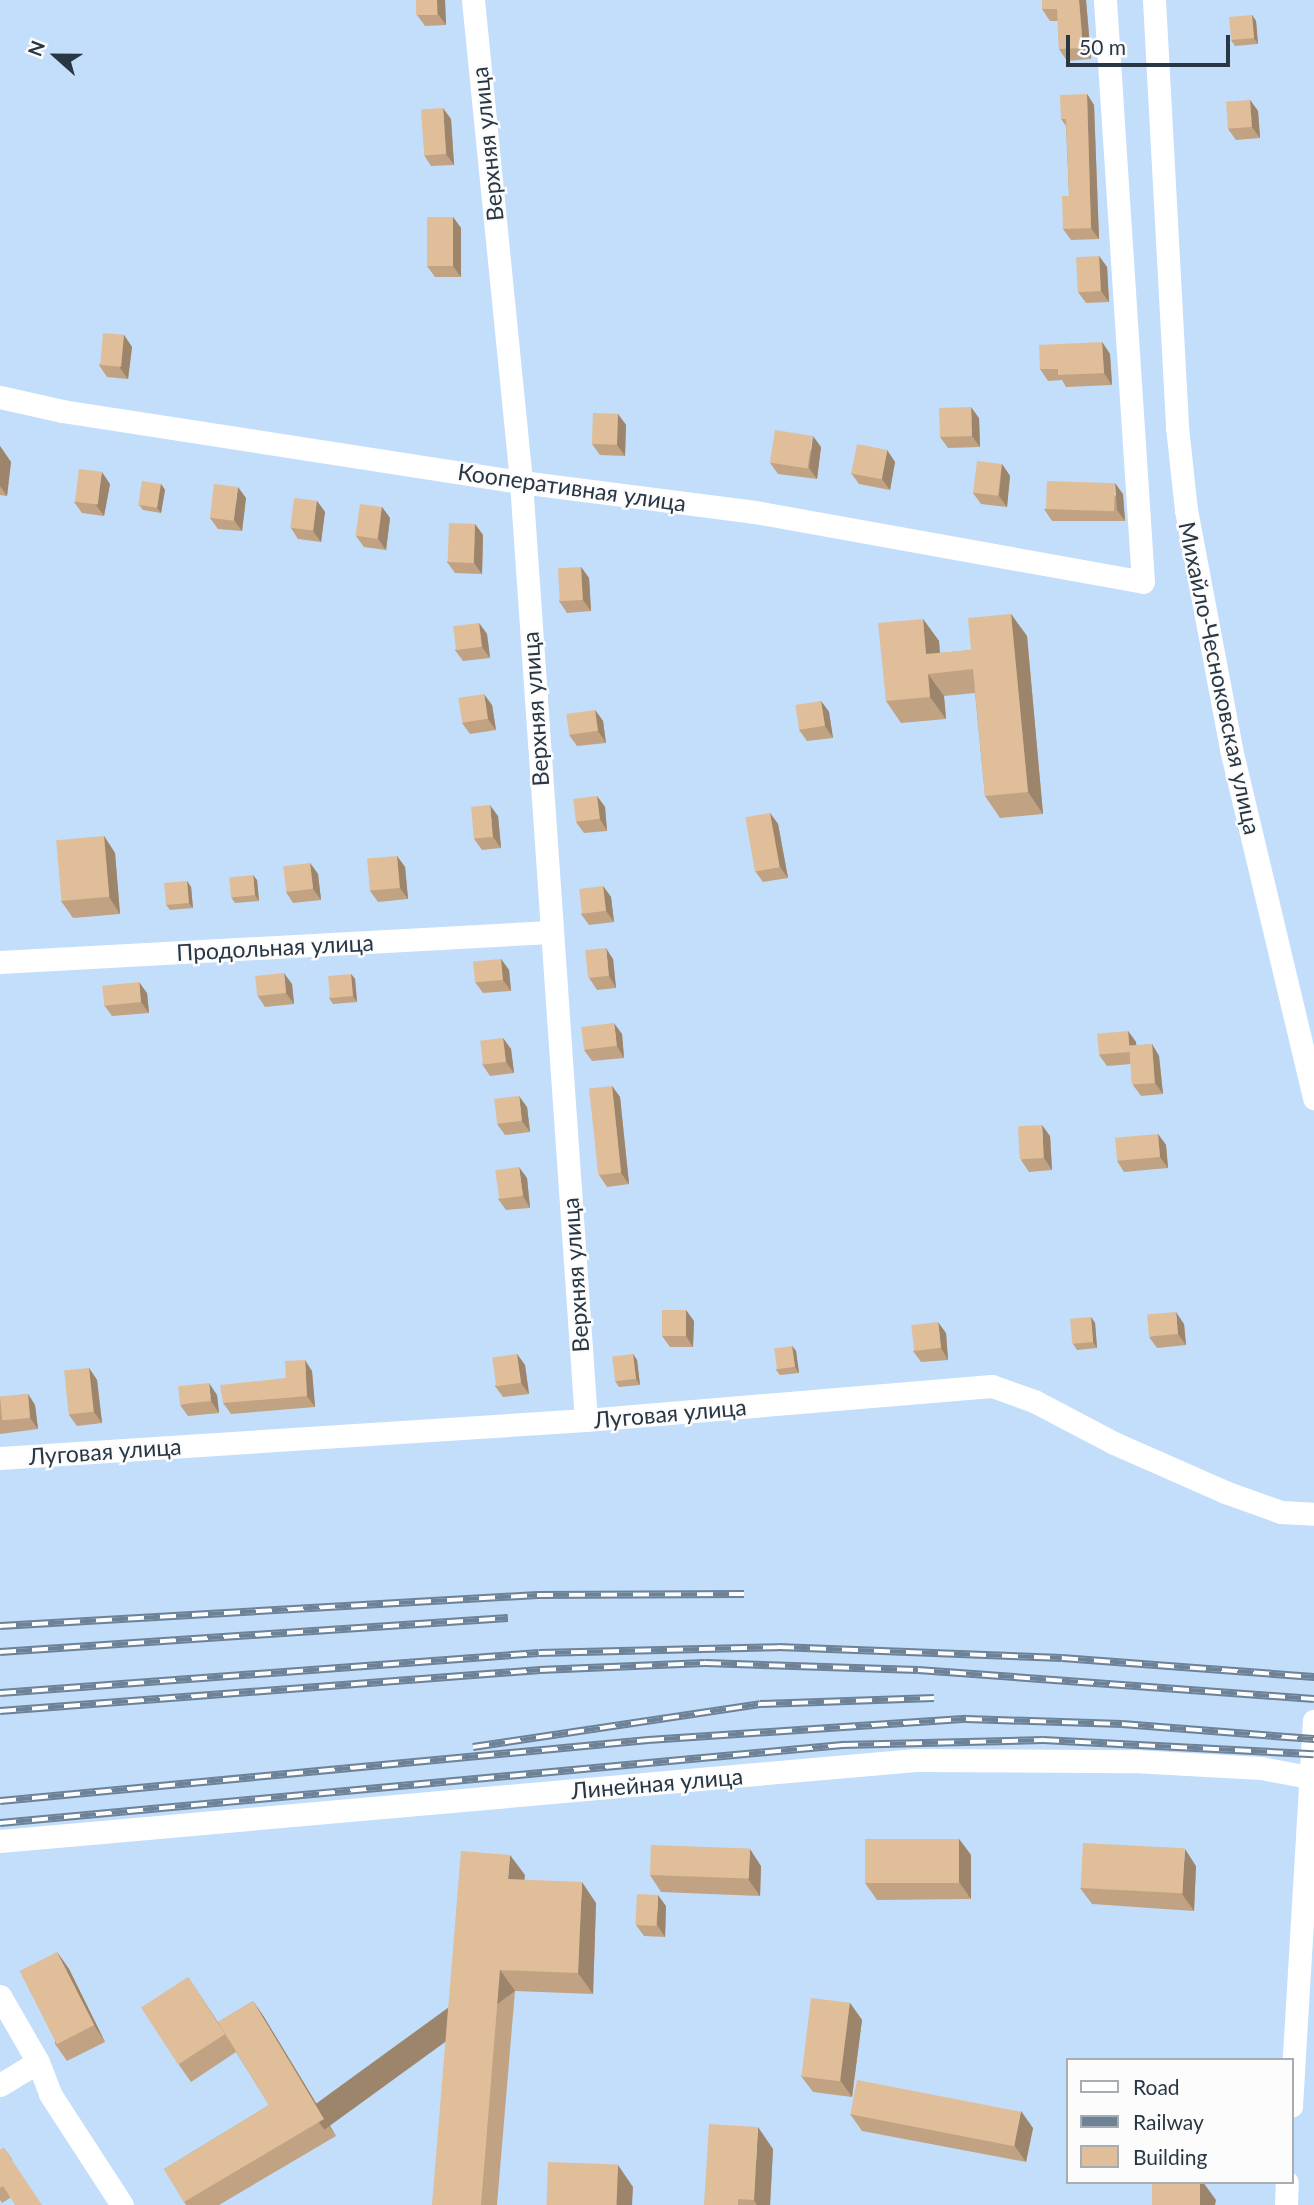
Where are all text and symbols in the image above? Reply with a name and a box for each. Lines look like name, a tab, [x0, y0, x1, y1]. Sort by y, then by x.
north arrow	[21, 21, 91, 91]
scale bar	[1069, 21, 1234, 65]
text: 50 m	[1079, 34, 1126, 59]
text: N	[23, 37, 49, 59]
street label: Верхняя улица	[465, 65, 509, 223]
street label: Кооперативная улица	[456, 457, 688, 517]
street label: Михайло-Чесноковская улица	[1173, 519, 1267, 837]
street label: Верхняя улица	[516, 631, 554, 787]
street label: Продольная улица	[175, 928, 375, 966]
street label: Верхняя улица	[556, 1197, 594, 1353]
street label: Луговая улица	[592, 1393, 748, 1433]
street label: Луговая улица	[28, 1432, 182, 1470]
street label: Линейная улица	[570, 1762, 744, 1804]
legend	[1066, 2058, 1293, 2184]
text: Road	[1133, 2074, 1180, 2099]
text: Railway	[1133, 2109, 1204, 2134]
text: Building	[1133, 2144, 1208, 2169]

